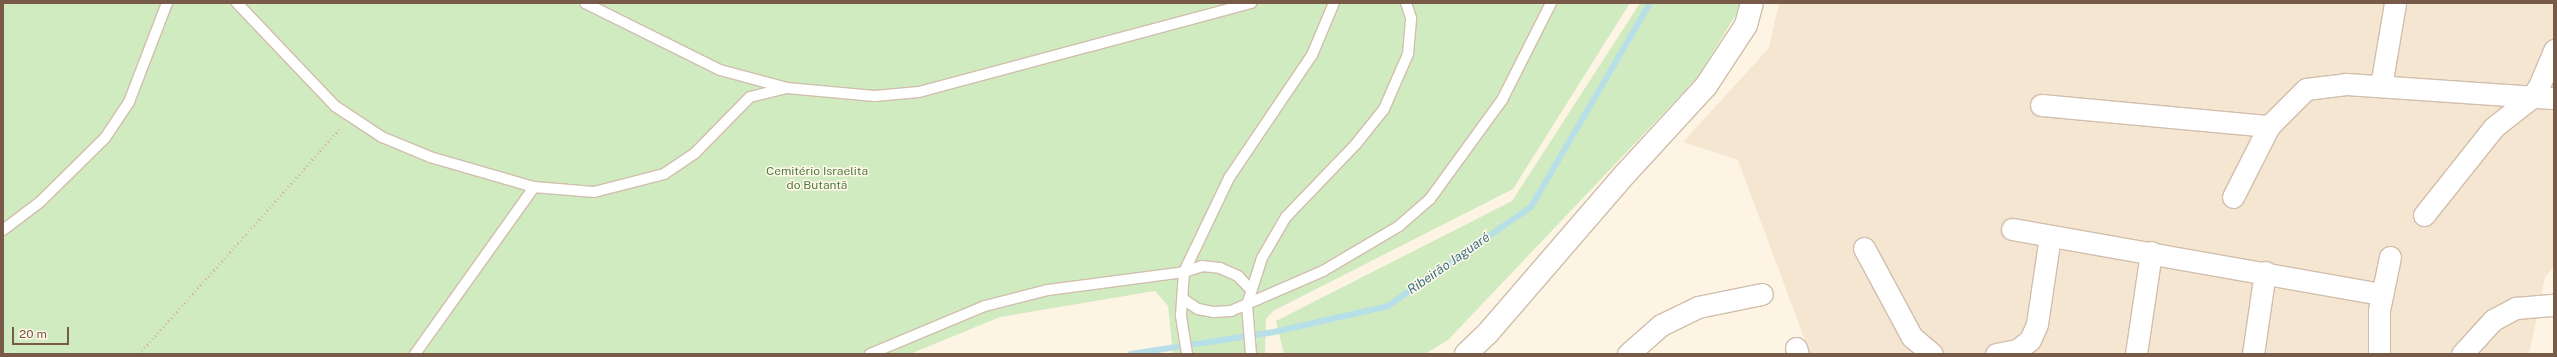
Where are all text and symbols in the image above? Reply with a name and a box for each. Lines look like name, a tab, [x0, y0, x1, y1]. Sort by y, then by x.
park label: Cemitério Israelita do Butantã	[766, 165, 868, 193]
water label: Ribeirão Jaguaré	[1405, 230, 1493, 298]
scale bar	[14, 319, 71, 345]
text: 20 m	[19, 327, 47, 341]

